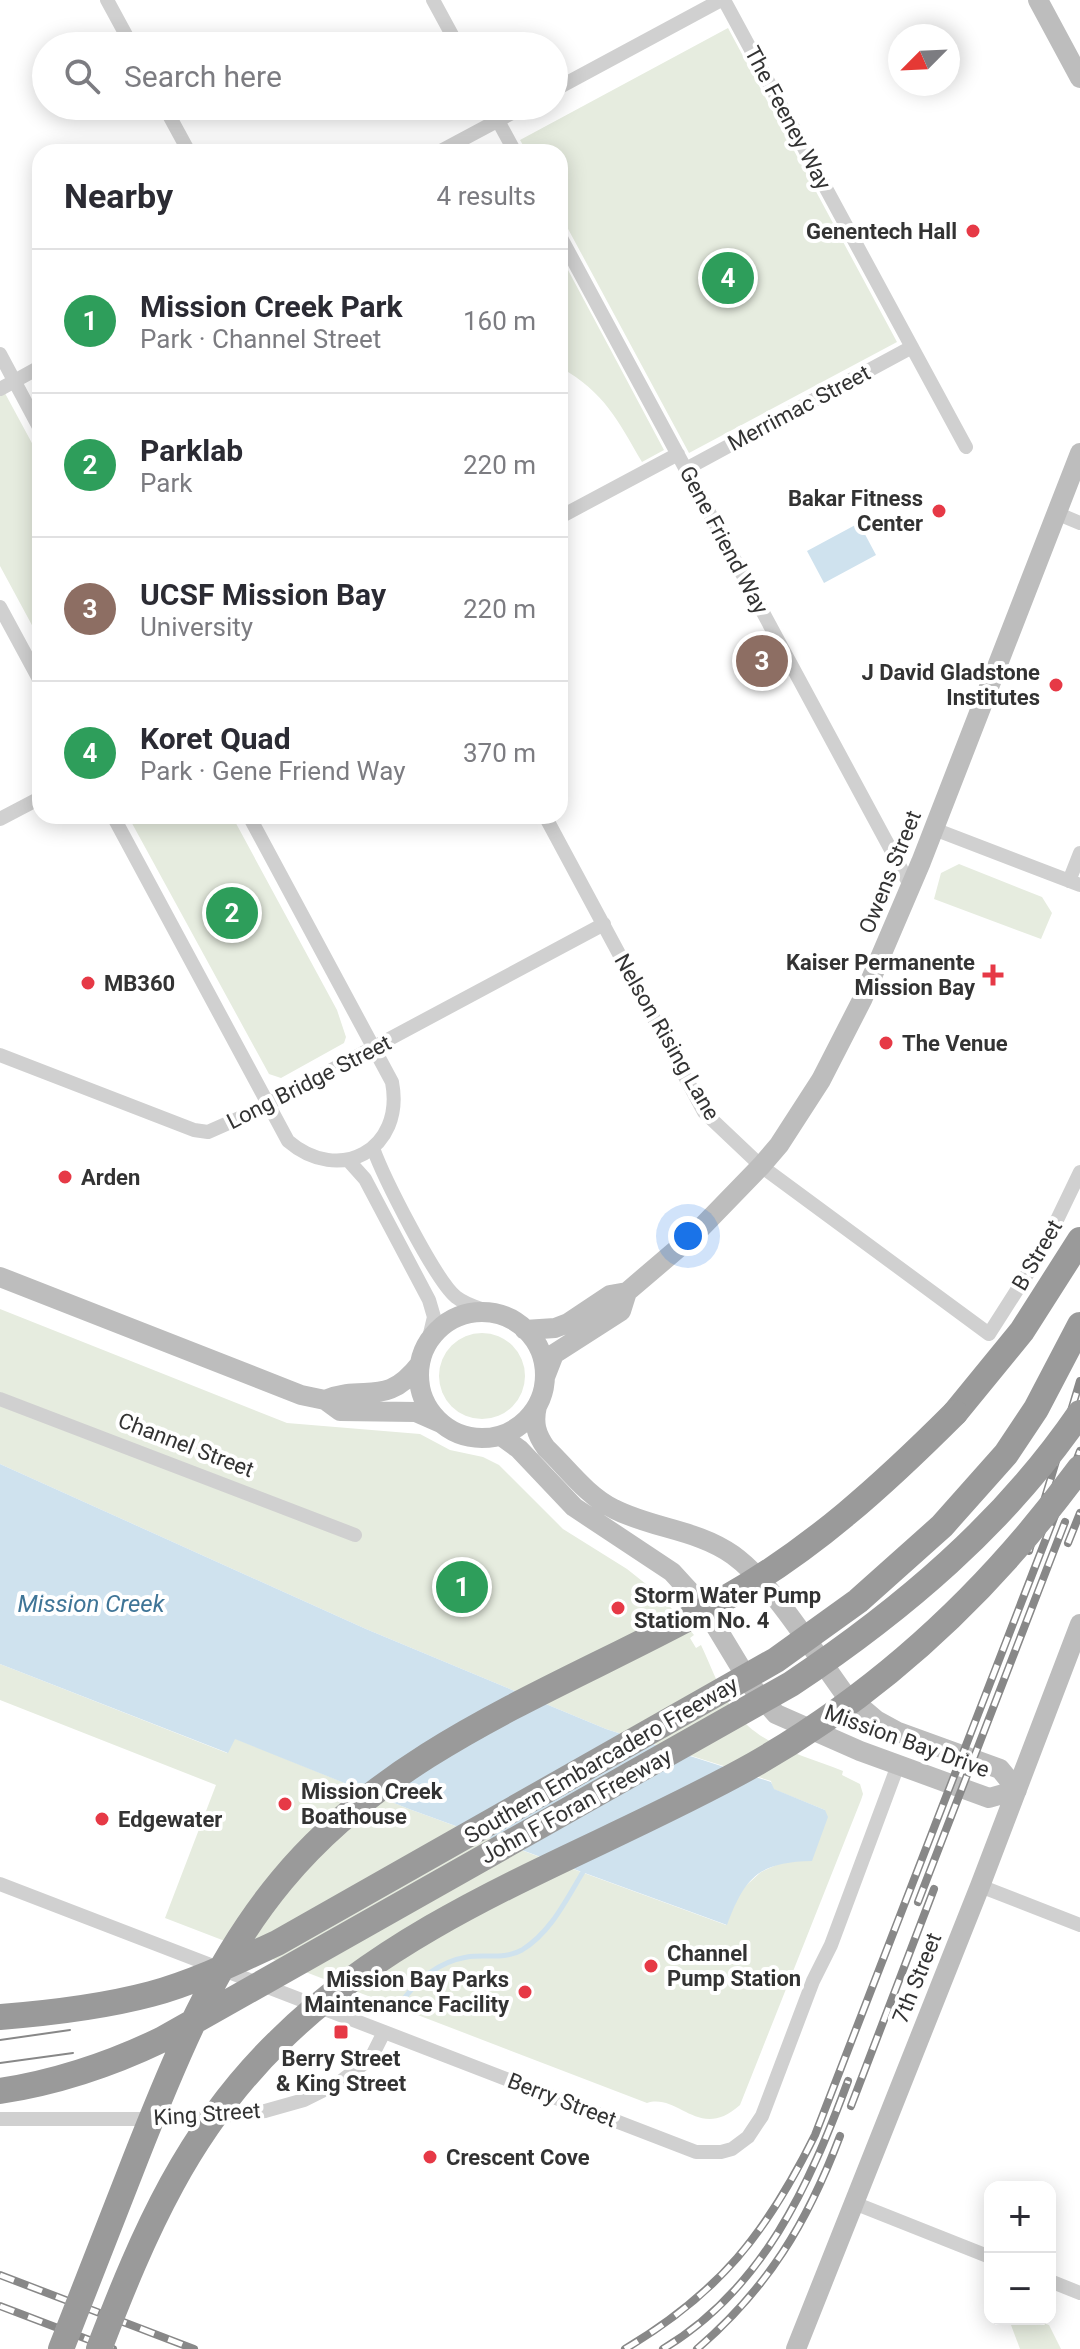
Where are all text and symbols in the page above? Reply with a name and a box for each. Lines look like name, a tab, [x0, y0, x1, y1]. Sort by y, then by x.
north arrow	[888, 24, 960, 96]
search box	[32, 32, 568, 120]
street label: The Feeney Way	[740, 42, 837, 194]
icon: search	[60, 54, 104, 98]
text: Search here	[124, 59, 282, 94]
text: Nearby	[64, 176, 173, 216]
text: 4 results	[437, 181, 536, 211]
place label: Genentech Hall	[806, 219, 957, 244]
marker: Genentech Hall	[964, 222, 982, 240]
pin: 4	[702, 248, 754, 308]
text: Mission Creek Park	[140, 289, 403, 324]
text: 1	[83, 306, 97, 336]
text: 160 m	[463, 306, 536, 336]
text: Park · Channel Street	[140, 324, 381, 354]
street label: Merrimac Street	[724, 360, 874, 456]
text: Parklab	[140, 433, 243, 468]
text: 2	[83, 450, 97, 480]
text: 220 m	[463, 450, 536, 480]
street label: Gene Friend Way	[675, 462, 774, 619]
text: Park	[140, 468, 192, 498]
place label: Bakar Fitness Center	[788, 486, 923, 536]
marker: Bakar Fitness Center	[930, 502, 948, 520]
text: UCSF Mission Bay	[140, 577, 386, 612]
text: 3	[83, 594, 97, 624]
text: 220 m	[463, 594, 536, 624]
text: University	[140, 612, 253, 642]
pin: 3	[736, 631, 788, 691]
place label: J David Gladstone Institutes	[861, 660, 1040, 710]
marker: J David Gladstone Institutes	[1047, 676, 1065, 694]
text: Koret Quad	[140, 721, 291, 756]
text: 4	[83, 738, 97, 768]
text: 370 m	[463, 738, 536, 768]
text: Park · Gene Friend Way	[140, 756, 406, 786]
street label: Owens Street	[854, 807, 926, 937]
pin: 2	[206, 883, 258, 943]
street label: Nelson Rising Lane	[609, 950, 725, 1124]
place label: Kaiser Permanente Mission Bay	[786, 950, 976, 1000]
marker: Kaiser Permanente Mission Bay	[982, 964, 1004, 986]
place label: MB360	[104, 971, 175, 996]
marker: MB360	[79, 974, 97, 992]
street label: Long Bridge Street	[223, 1030, 395, 1134]
place label: The Venue	[902, 1031, 1008, 1056]
marker: The Venue	[877, 1034, 895, 1052]
place label: Arden	[81, 1165, 140, 1190]
marker: Arden	[56, 1168, 74, 1186]
street label: B Street	[1007, 1215, 1067, 1295]
your location	[668, 1216, 708, 1256]
street label: Channel Street	[115, 1408, 257, 1482]
pin: 1	[436, 1557, 488, 1617]
place label: Storm Water Pump Statiom No. 4	[634, 1583, 821, 1633]
water label: Mission Creek	[18, 1590, 166, 1618]
marker: Storm Water Pump Statiom No. 4	[609, 1599, 627, 1617]
street label: Southern Embarcadero Freeway	[460, 1671, 742, 1849]
street label: Mission Bay Drive	[821, 1700, 993, 1782]
street label: John F Foran Freeway	[476, 1743, 676, 1869]
place label: Mission Creek Boathouse	[301, 1779, 443, 1829]
marker: Mission Creek Boathouse	[276, 1795, 294, 1813]
place label: Edgewater	[118, 1807, 222, 1832]
marker: Edgewater	[93, 1810, 111, 1828]
street label: 7th Street	[888, 1929, 946, 2027]
place label: Channel Pump Station	[667, 1941, 801, 1991]
marker: Channel Pump Station	[642, 1957, 660, 1975]
place label: Mission Bay Parks Maintenance Facility	[304, 1967, 510, 2017]
marker: Mission Bay Parks Maintenance Facility	[516, 1983, 534, 2001]
marker: Berry Street & King Street	[332, 2023, 350, 2041]
place label: Berry Street & King Street	[276, 2046, 407, 2096]
street label: Berry Street	[504, 2068, 620, 2132]
street label: King Street	[153, 2098, 261, 2130]
place label: Crescent Cove	[446, 2145, 590, 2170]
marker: Crescent Cove	[421, 2148, 439, 2166]
map controls	[984, 2181, 1056, 2325]
button: +	[984, 2181, 1056, 2253]
button: −	[984, 2253, 1056, 2325]

